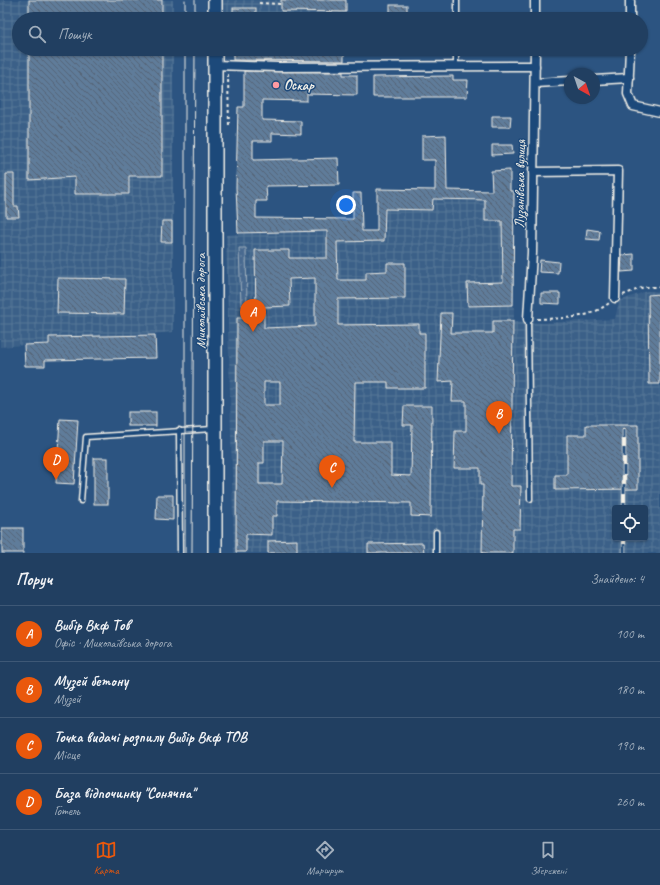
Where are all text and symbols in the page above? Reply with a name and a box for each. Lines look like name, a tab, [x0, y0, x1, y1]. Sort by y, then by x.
search box	[12, 12, 648, 56]
icon: search	[26, 23, 48, 45]
text: Пошук	[58, 25, 91, 44]
north arrow	[564, 68, 600, 104]
place label: Оскар	[284, 77, 315, 94]
marker: Оскар	[271, 80, 281, 90]
street label: Лузанівська вулиця	[511, 139, 529, 228]
your location	[336, 195, 356, 215]
street label: Миколаївська дорога	[192, 252, 209, 349]
pin: A	[240, 299, 266, 332]
pin: B	[486, 401, 512, 434]
pin: D	[43, 447, 69, 480]
pin: C	[319, 455, 345, 488]
map controls	[612, 505, 648, 541]
button: locate	[612, 505, 648, 541]
text: Поруч	[16, 569, 52, 590]
text: Знайдено: 4	[590, 571, 644, 587]
text: Вибір Вкф Тов	[54, 616, 130, 635]
text: A	[26, 626, 32, 642]
text: 100 m	[616, 626, 644, 642]
text: Офіс · Миколаївська дорога	[54, 635, 172, 651]
text: Музей бетону	[54, 672, 128, 691]
text: B	[26, 682, 32, 698]
text: 180 m	[616, 682, 644, 698]
text: Музей	[54, 691, 81, 707]
text: Точка видачі розпилу Вибір Вкф ТОВ	[54, 728, 247, 747]
text: C	[26, 738, 32, 754]
text: 190 m	[616, 738, 644, 754]
text: Місце	[54, 747, 80, 763]
text: База відпочинку "Сонячна"	[54, 784, 195, 803]
text: D	[25, 794, 33, 810]
text: 260 m	[616, 794, 644, 810]
text: Готель	[54, 803, 80, 819]
tab: Карта	[94, 839, 119, 877]
tab: Маршрут	[307, 839, 343, 877]
tab: Збережені	[530, 839, 566, 877]

